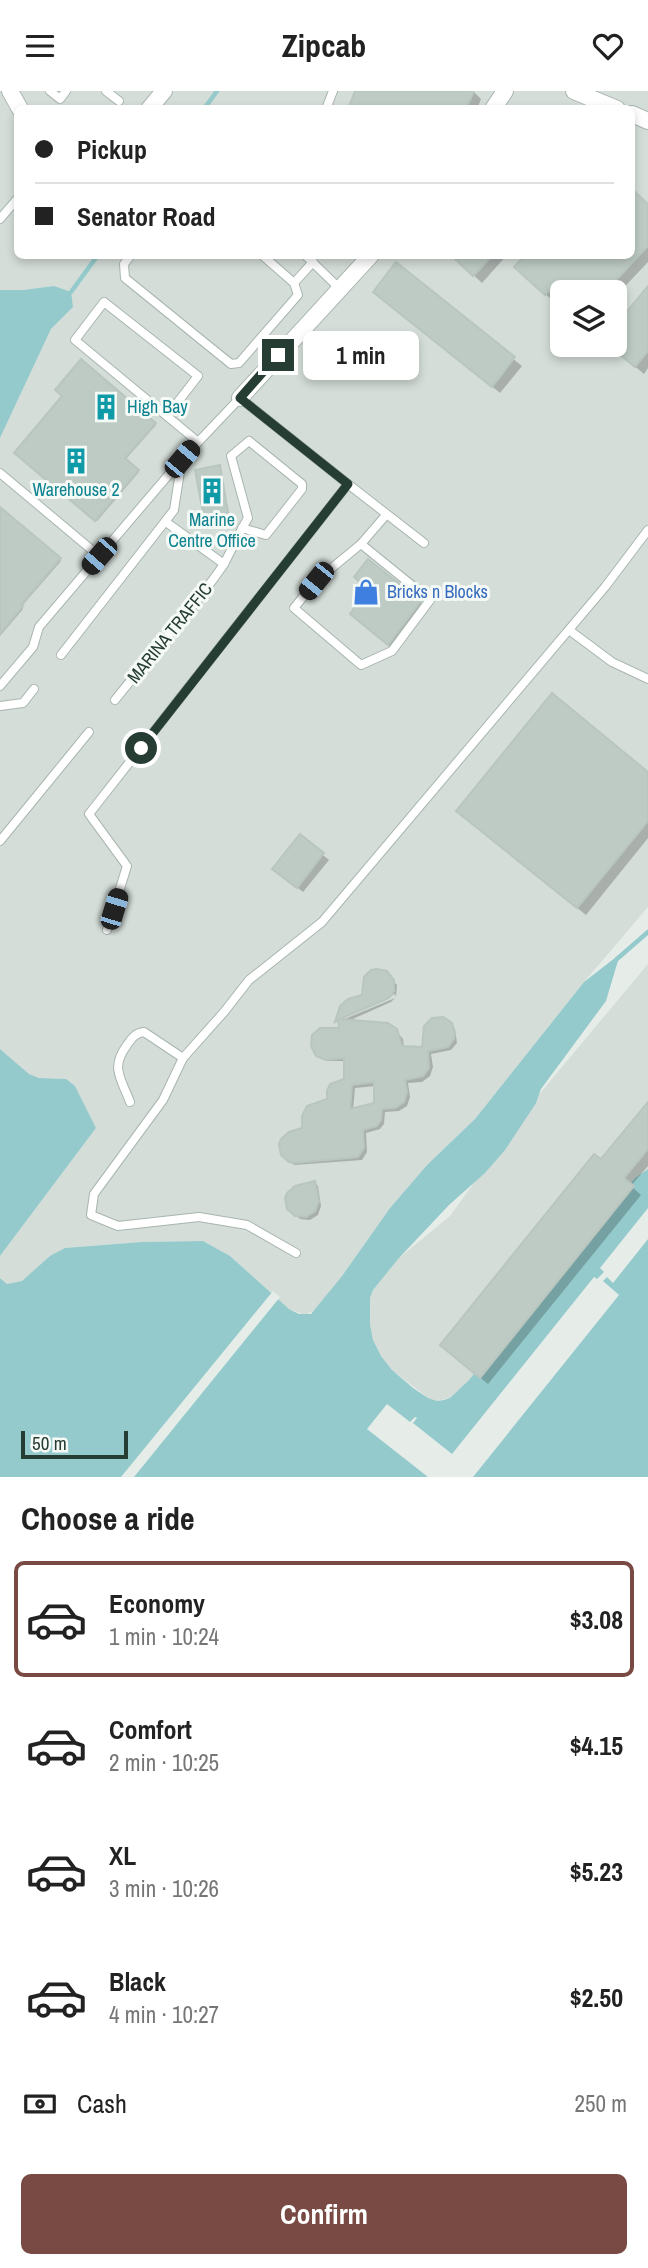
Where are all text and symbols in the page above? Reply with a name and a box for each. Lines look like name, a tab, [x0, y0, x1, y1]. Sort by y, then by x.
text: Zipcab	[282, 24, 366, 67]
icon: menu	[21, 27, 59, 65]
icon: heart	[589, 27, 627, 65]
text: Pickup	[77, 132, 147, 167]
text: Senator Road	[77, 199, 216, 234]
map controls	[550, 280, 627, 357]
button: layers	[550, 280, 627, 357]
callout: 1 min	[302, 331, 418, 379]
route end	[262, 339, 294, 371]
text: 1 min	[336, 340, 386, 371]
building icon: High Bay	[91, 392, 121, 422]
place label: High Bay	[127, 394, 188, 419]
car	[161, 436, 204, 482]
building icon: Warehouse 2	[61, 446, 91, 476]
building icon: Marine Centre Office	[197, 476, 227, 506]
place label: Warehouse 2	[32, 477, 120, 502]
place label: Marine Centre Office	[168, 507, 256, 553]
car	[78, 533, 121, 579]
car	[295, 558, 338, 604]
street label: MARINA TRAFFIC	[121, 577, 218, 688]
shop icon: Bricks n Blocks	[351, 577, 381, 607]
place label: Bricks n Blocks	[387, 579, 488, 604]
route start	[125, 732, 157, 764]
car	[98, 886, 131, 932]
scale bar	[21, 1428, 128, 1460]
text: 50 m	[32, 1430, 67, 1456]
text: Choose a ride	[21, 1497, 195, 1540]
text: Economy	[109, 1586, 205, 1621]
icon: car	[25, 1588, 88, 1651]
text: $3.08	[570, 1602, 623, 1637]
text: 1 min · 10:24	[109, 1621, 219, 1652]
text: Comfort	[109, 1712, 192, 1747]
icon: car	[25, 1714, 88, 1777]
text: $4.15	[570, 1728, 623, 1763]
text: 2 min · 10:25	[109, 1747, 219, 1778]
text: XL	[109, 1838, 136, 1873]
icon: car	[25, 1840, 88, 1903]
text: $5.23	[570, 1854, 623, 1889]
text: 3 min · 10:26	[109, 1873, 219, 1904]
text: Black	[109, 1964, 166, 1999]
icon: car	[25, 1966, 88, 2029]
text: $2.50	[570, 1980, 623, 2015]
text: 4 min · 10:27	[109, 1999, 219, 2030]
icon: cash	[21, 2085, 59, 2123]
text: Cash	[77, 2086, 127, 2121]
text: 250 m	[575, 2088, 627, 2119]
button: Confirm	[21, 2174, 627, 2254]

